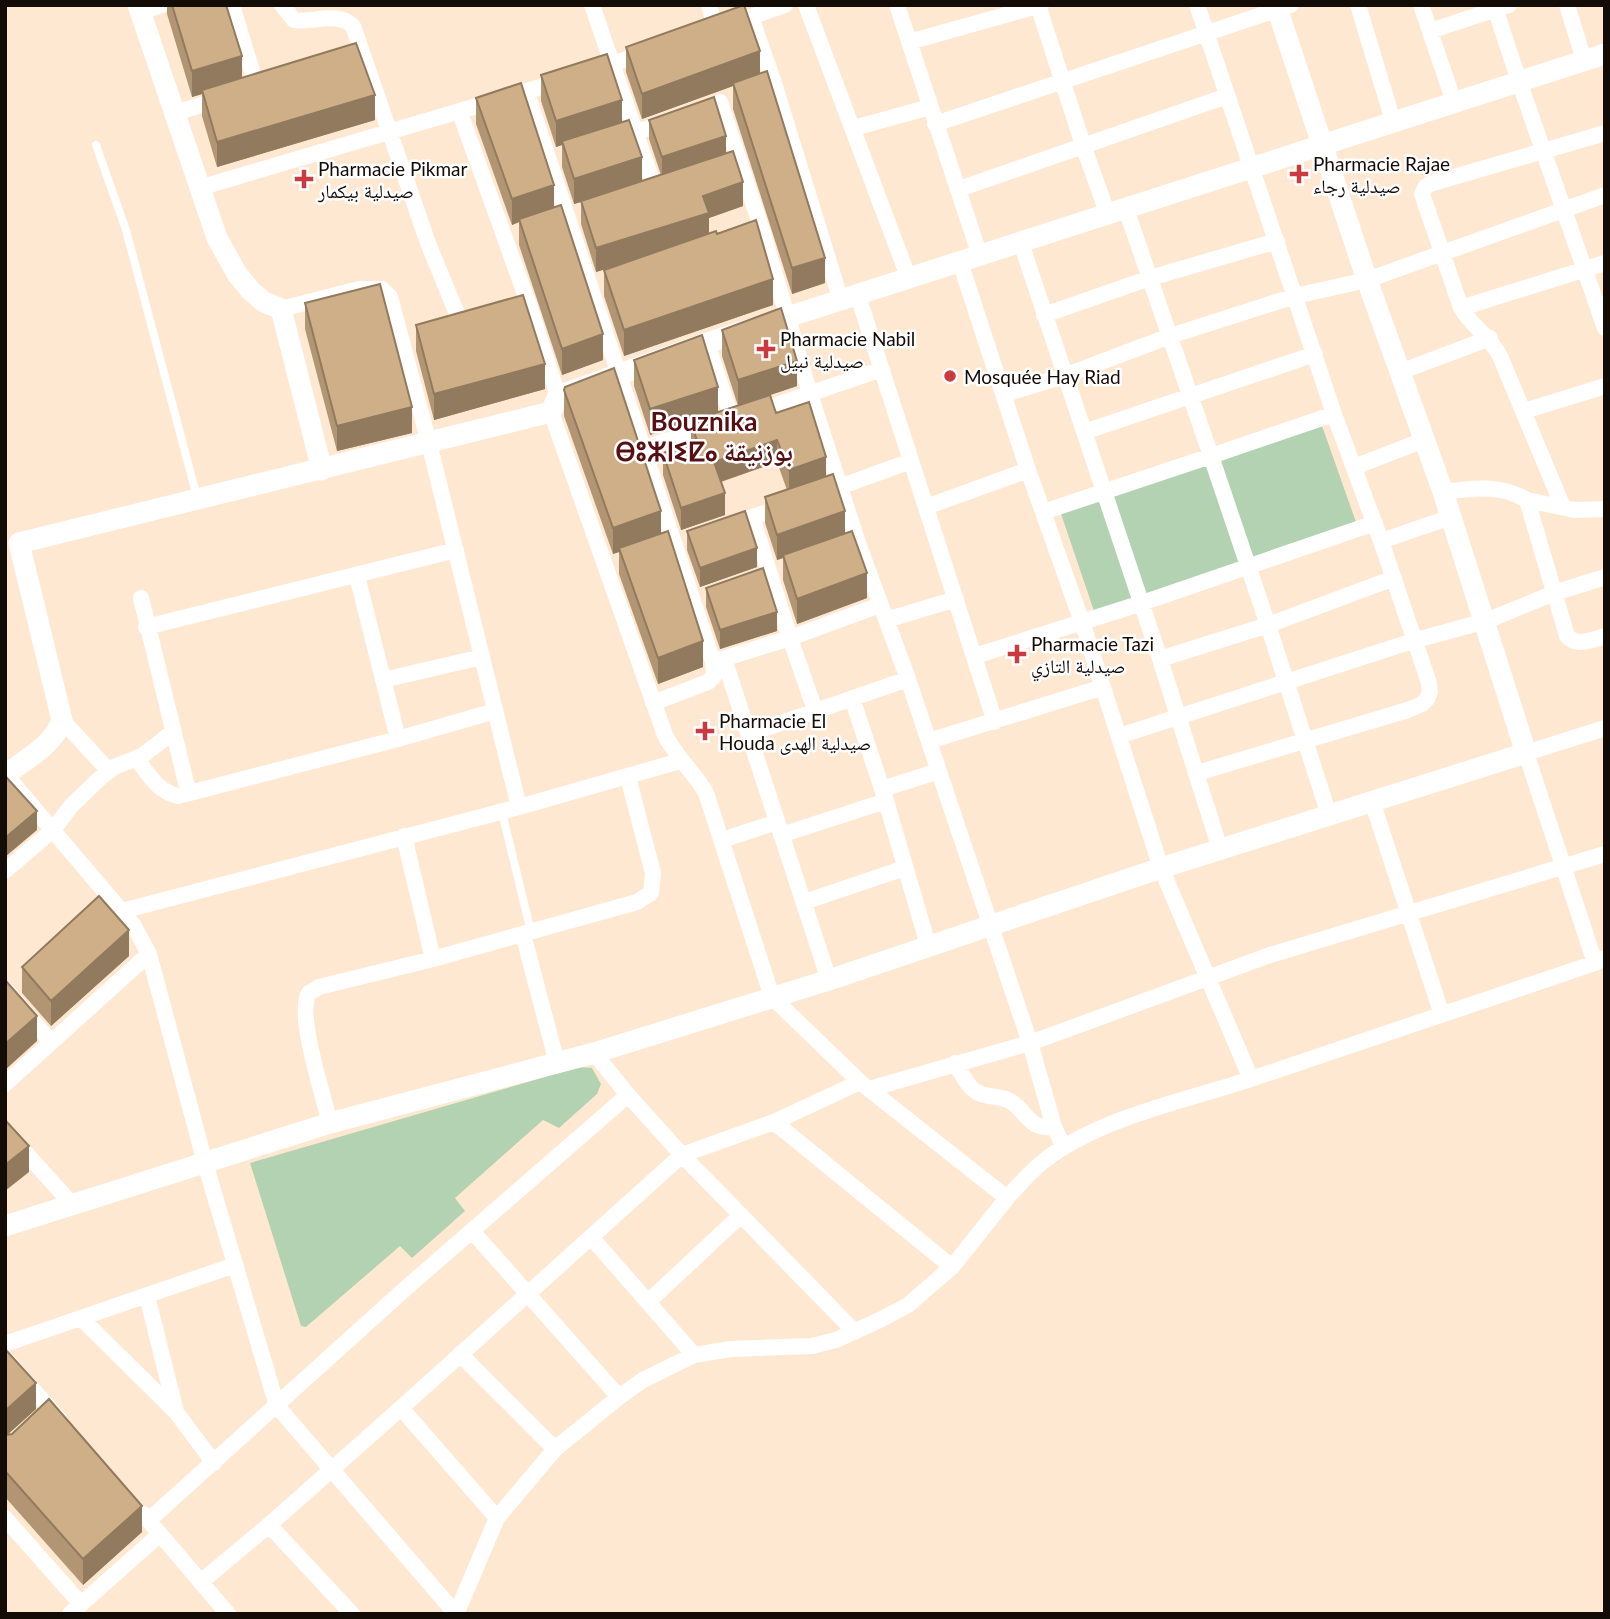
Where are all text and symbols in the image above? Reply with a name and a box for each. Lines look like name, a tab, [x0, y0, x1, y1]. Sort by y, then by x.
place label: Pharmacie Rajae صيدلية رجاء	[1313, 152, 1450, 198]
place label: Pharmacie Pikmar صيدلية بيكمار	[317, 157, 468, 203]
marker: Pharmacie Rajae صيدلية رجاء	[1291, 166, 1307, 182]
marker: Pharmacie Pikmar صيدلية بيكمار	[296, 171, 312, 187]
place label: Pharmacie Nabil صيدلية نبيل	[780, 327, 915, 373]
marker: Pharmacie Nabil صيدلية نبيل	[758, 341, 774, 357]
place label: Mosquée Hay Riad	[964, 365, 1121, 388]
marker: Mosquée Hay Riad	[942, 368, 958, 384]
district label: Bouznika ⴱⵓⵣⵏⵉⵇⴰ بوزنيقة	[615, 405, 793, 467]
place label: Pharmacie Tazi صيدلية التازي	[1031, 632, 1154, 681]
marker: Pharmacie Tazi صيدلية التازي	[1009, 646, 1025, 662]
place label: Pharmacie El Houda صيدلية الهدى	[719, 709, 871, 755]
marker: Pharmacie El Houda صيدلية الهدى	[697, 723, 713, 739]

